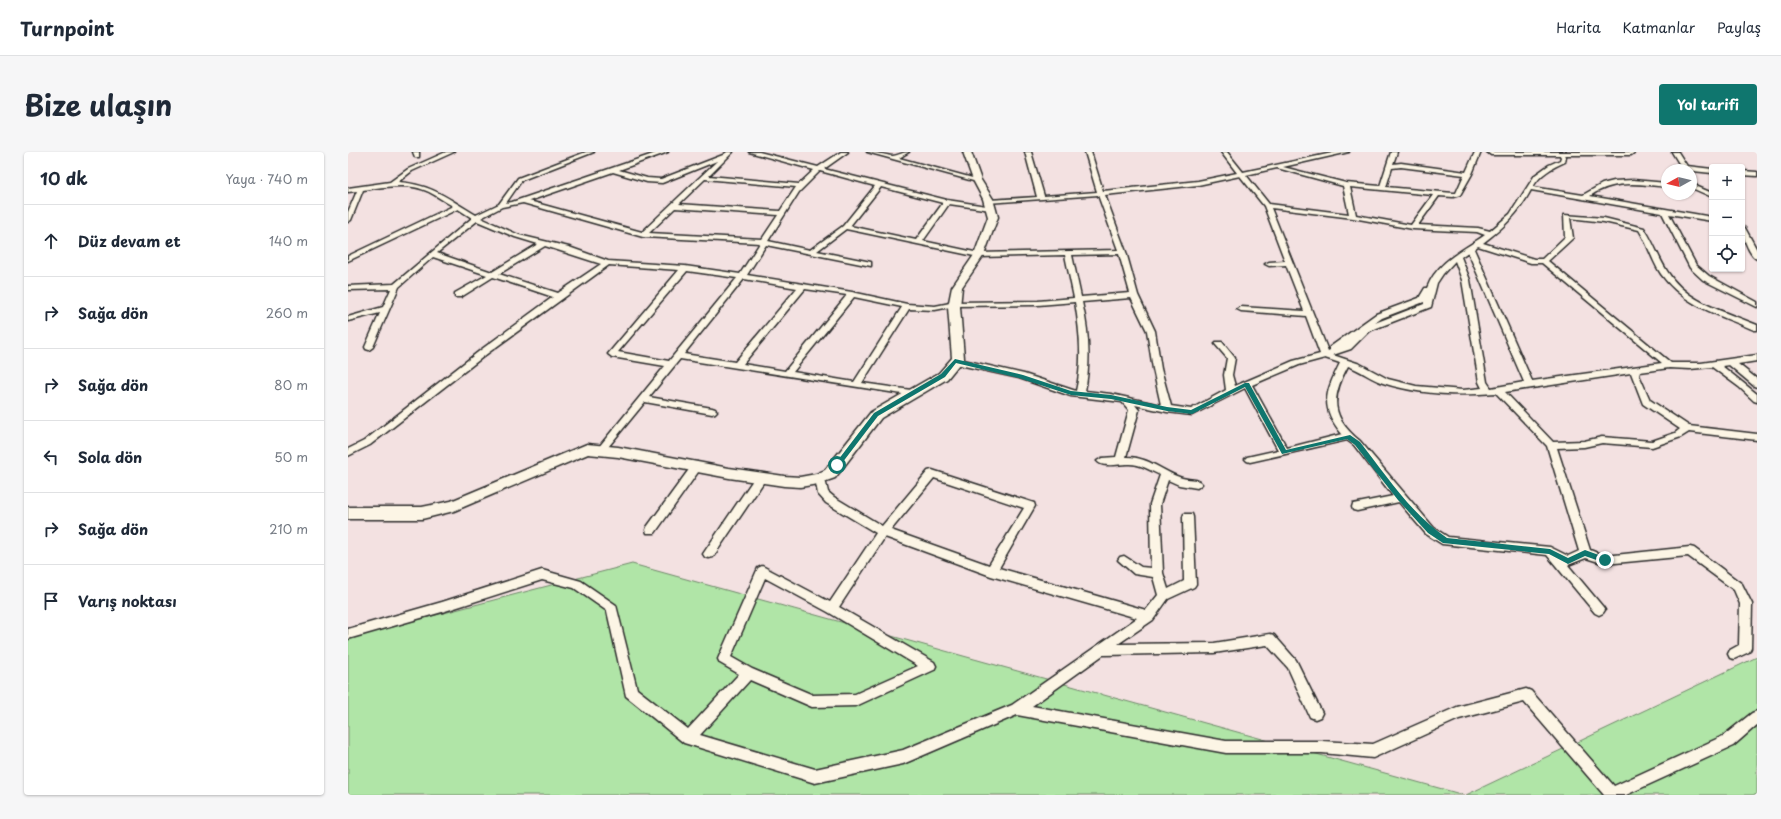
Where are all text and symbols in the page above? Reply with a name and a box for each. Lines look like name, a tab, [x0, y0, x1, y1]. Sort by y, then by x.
text: Turnpoint	[20, 14, 114, 42]
text: Harita	[1556, 17, 1601, 38]
text: Katmanlar	[1623, 17, 1695, 38]
text: Paylaş	[1717, 17, 1761, 38]
text: Bize ulaşın	[24, 83, 172, 126]
button: Yol tarifi	[1659, 84, 1757, 125]
north arrow	[1661, 164, 1697, 200]
map controls	[1709, 164, 1745, 272]
button: +	[1709, 164, 1745, 200]
text: 10 dk	[40, 165, 88, 191]
text: Yaya · 740 m	[225, 169, 308, 188]
button: −	[1709, 200, 1745, 236]
text: Düz devam et	[78, 229, 181, 252]
icon: ahead	[40, 230, 62, 252]
text: 140 m	[269, 231, 308, 250]
button: locate	[1709, 236, 1745, 272]
text: Sağa dön	[78, 301, 148, 324]
icon: right	[40, 302, 62, 324]
text: 260 m	[266, 303, 308, 322]
text: Sağa dön	[78, 373, 148, 396]
icon: right	[40, 374, 62, 396]
text: 80 m	[274, 375, 308, 394]
text: Sola dön	[78, 445, 142, 468]
icon: left	[40, 446, 62, 468]
text: 50 m	[274, 447, 308, 466]
route start	[828, 456, 846, 474]
text: Sağa dön	[78, 517, 148, 540]
icon: right	[40, 518, 62, 540]
text: 210 m	[269, 519, 308, 538]
route end	[1596, 551, 1614, 569]
text: Varış noktası	[78, 589, 177, 612]
icon: arrive	[40, 590, 62, 612]

